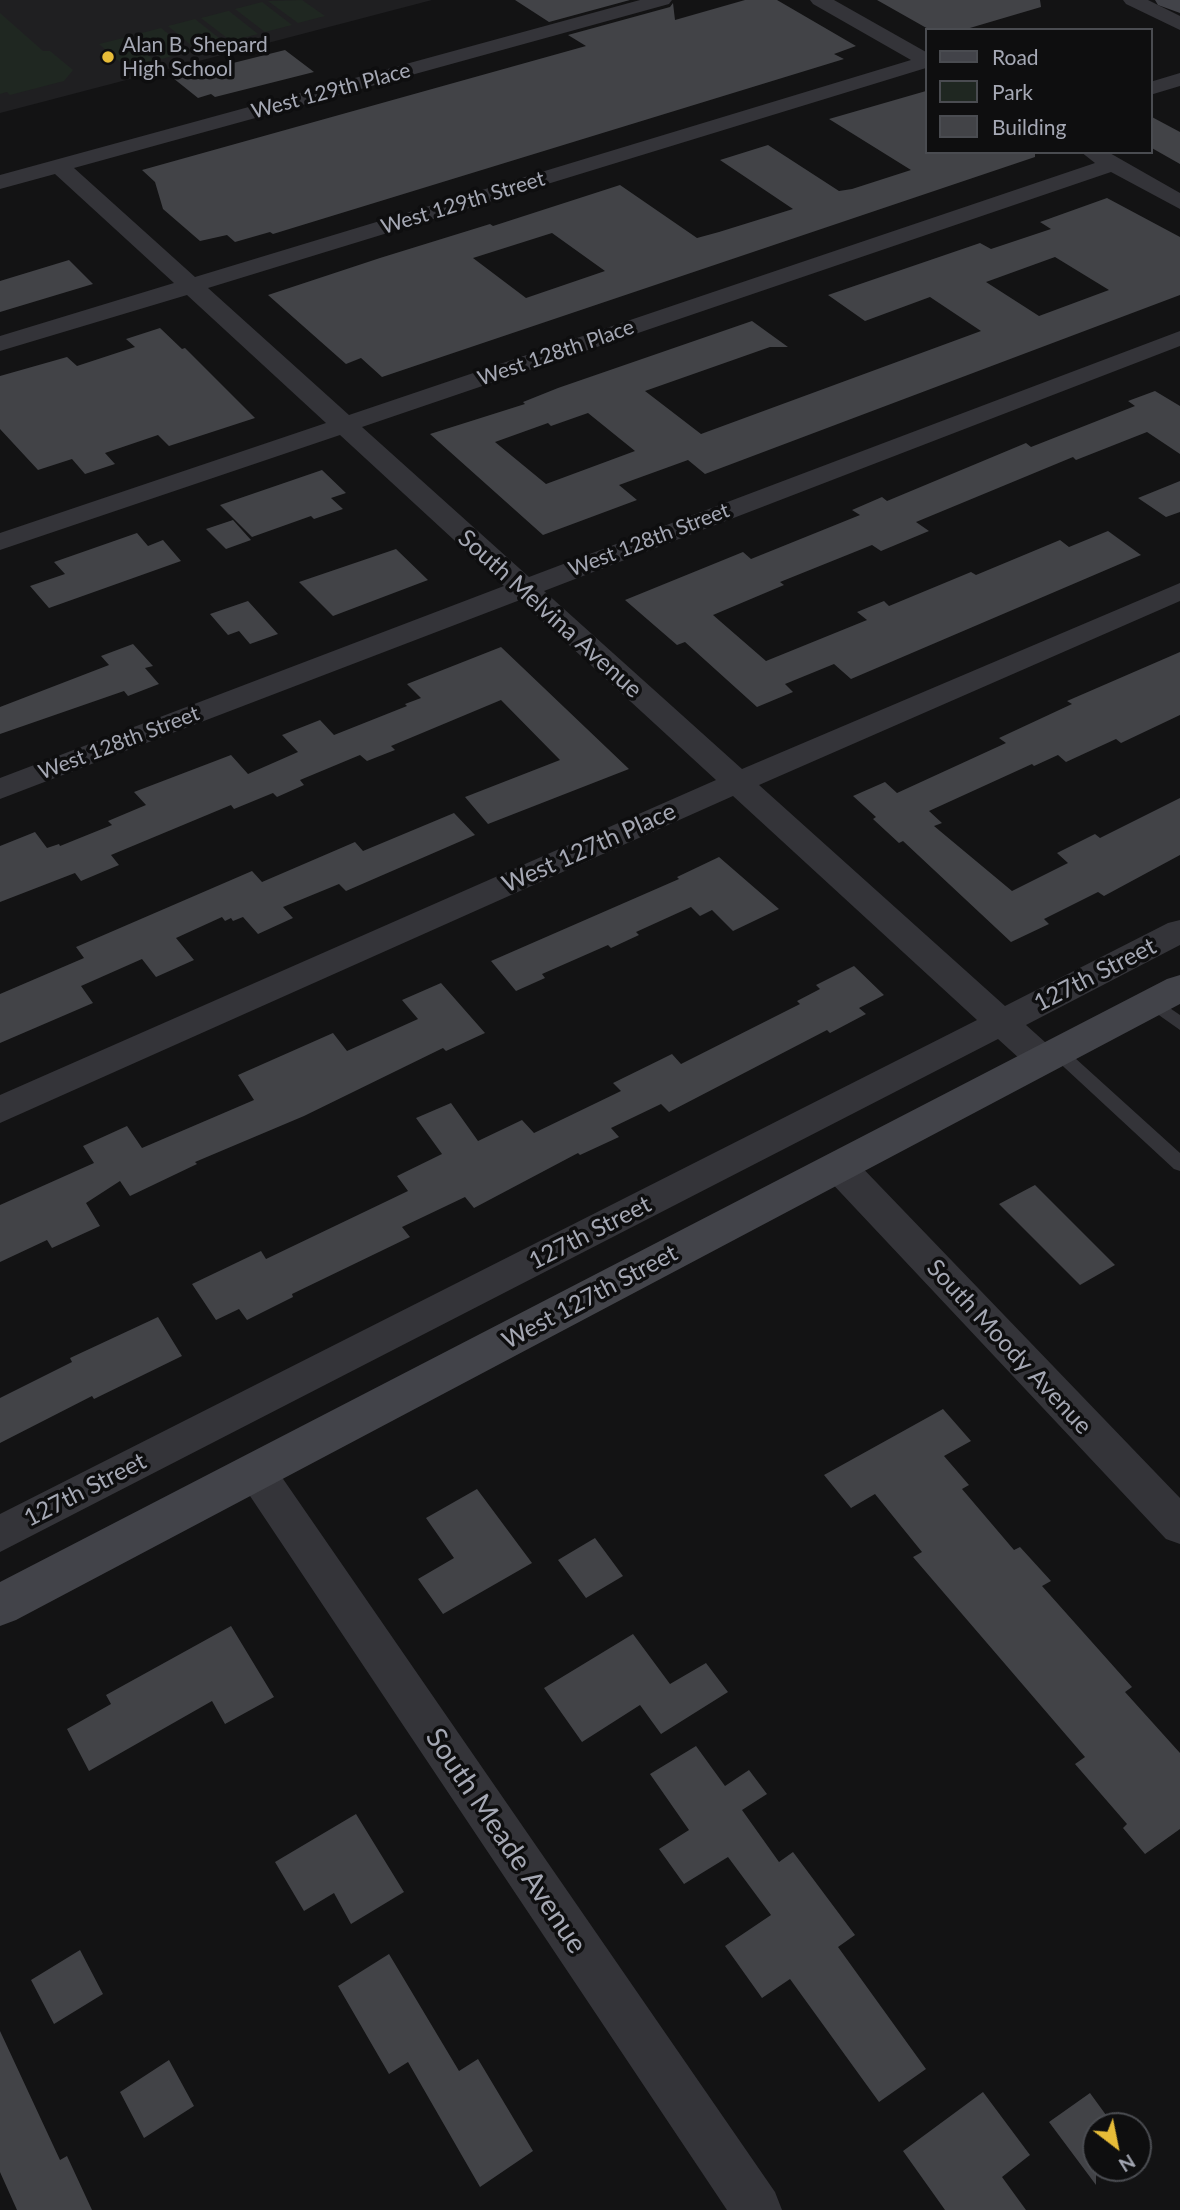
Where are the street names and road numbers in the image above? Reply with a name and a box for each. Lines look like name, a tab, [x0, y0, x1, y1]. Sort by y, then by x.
street label: West 129th Place	[249, 58, 413, 124]
street label: West 129th Street	[378, 166, 548, 240]
street label: West 128th Place	[475, 314, 637, 392]
street label: West 128th Street	[565, 498, 733, 582]
street label: South Melvina Avenue	[452, 524, 648, 704]
street label: West 128th Street	[35, 701, 203, 785]
street label: West 127th Place	[498, 797, 680, 899]
street label: 127th Street	[1029, 932, 1161, 1018]
street label: 127th Street	[524, 1190, 656, 1276]
street label: West 127th Street	[497, 1239, 683, 1355]
street label: South Moody Avenue	[921, 1254, 1097, 1440]
street label: 127th Street	[19, 1447, 151, 1533]
street label: South Meade Avenue	[418, 1722, 594, 1960]

